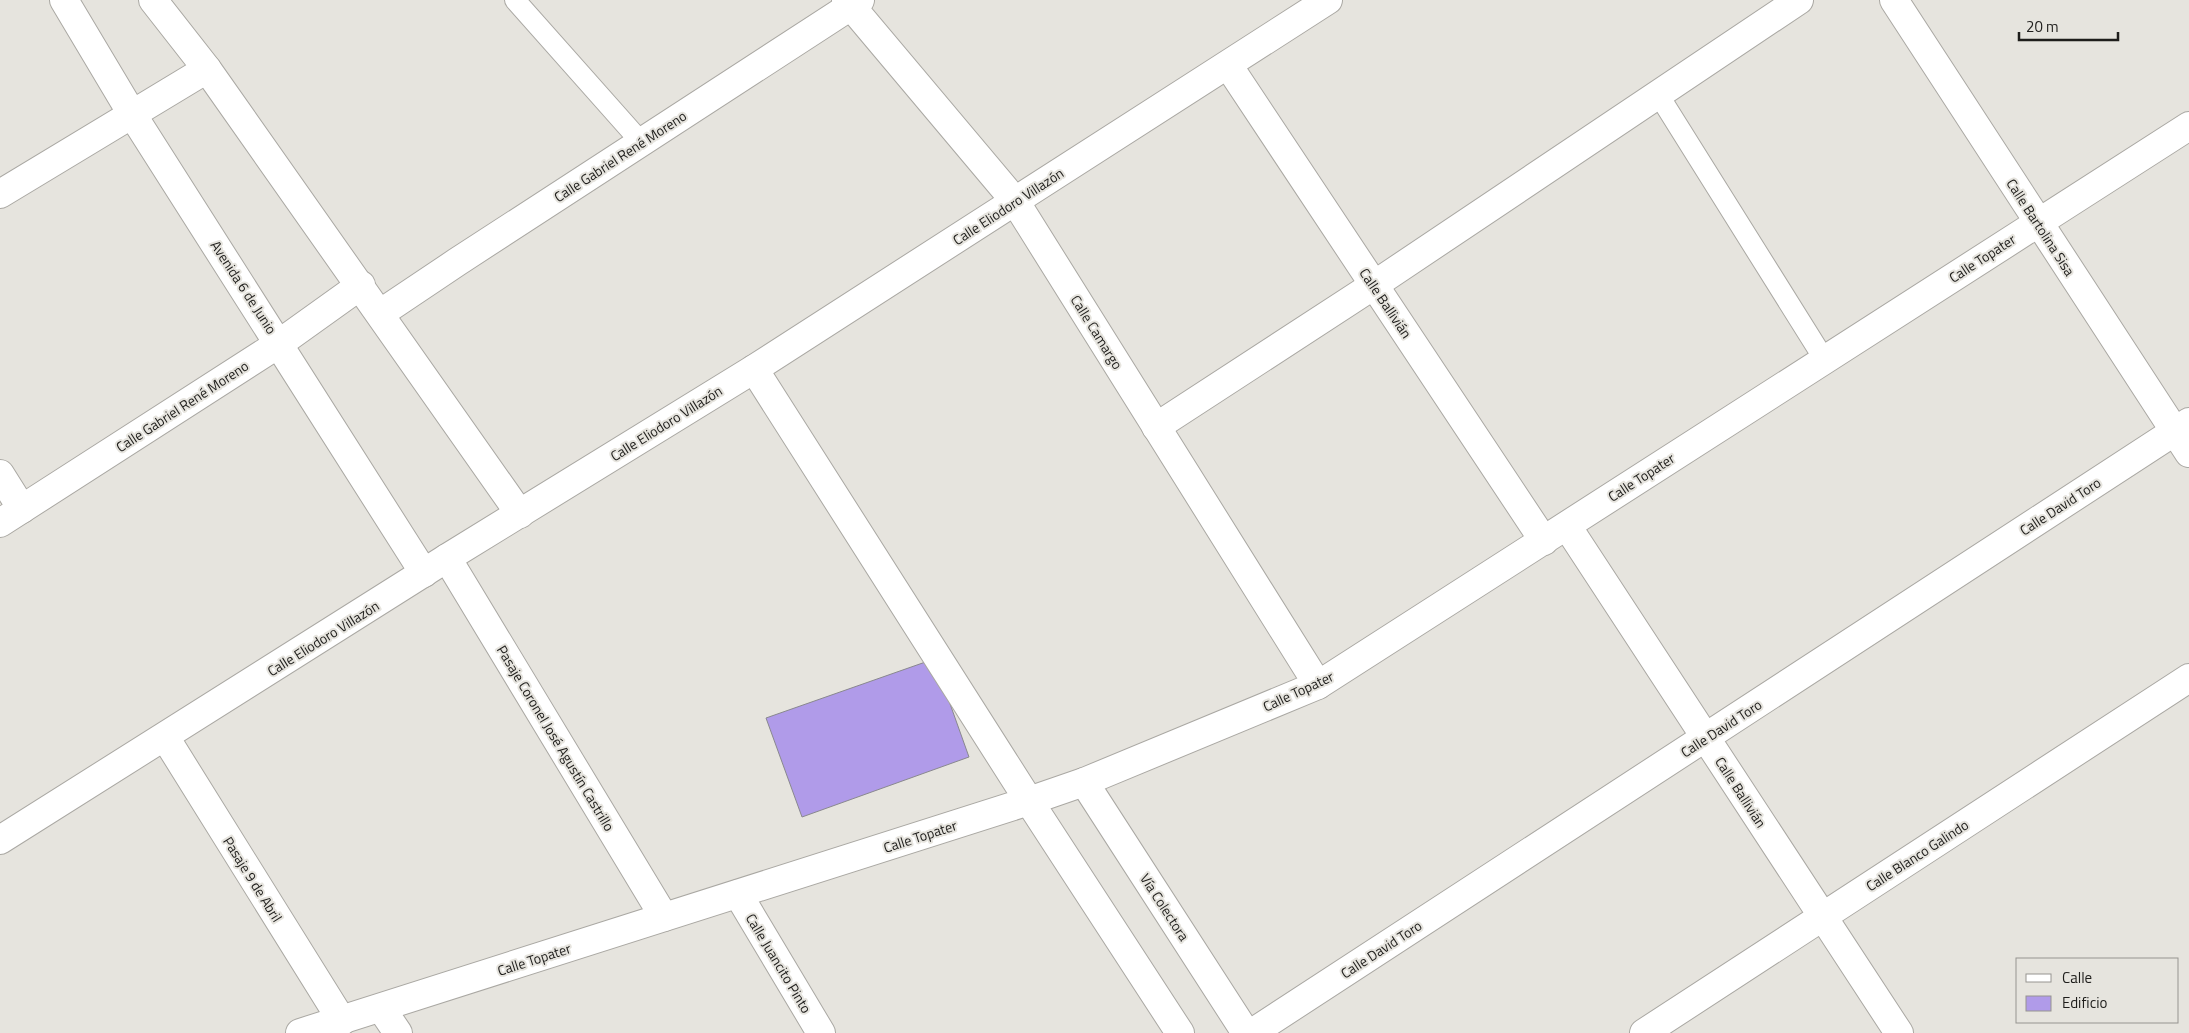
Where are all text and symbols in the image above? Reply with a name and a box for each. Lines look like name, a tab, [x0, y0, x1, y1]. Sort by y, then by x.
scale bar	[2019, 10, 2118, 42]
text: 20 m	[2026, 15, 2059, 38]
street label: Calle Gabriel René Moreno	[549, 105, 691, 207]
street label: Calle Eliodoro Villazón	[948, 162, 1068, 250]
street label: Calle Bartolina Sisa	[2002, 174, 2080, 280]
street label: Calle Topater	[1944, 228, 2020, 287]
street label: Avenida 6 de Junio	[206, 236, 282, 338]
street label: Calle Ballivián	[1355, 264, 1417, 342]
street label: Calle Camargo	[1066, 291, 1128, 373]
street label: Calle Gabriel René Moreno	[111, 355, 253, 457]
street label: Calle Eliodoro Villazón	[606, 380, 726, 466]
street label: Calle Topater	[1603, 447, 1679, 506]
street label: Calle David Toro	[2015, 472, 2105, 540]
street label: Calle Eliodoro Villazón	[263, 595, 383, 681]
street label: Pasaje Coronel José Agustín Castrillo	[492, 641, 620, 835]
street label: Calle Topater	[1259, 665, 1337, 717]
street label: Calle David Toro	[1676, 694, 1766, 762]
street label: Calle Ballivián	[1710, 752, 1772, 832]
street label: Calle Topater	[881, 814, 960, 858]
street label: Calle Blanco Galindo	[1862, 814, 1972, 896]
street label: Pasaje 9 de Abril	[218, 832, 288, 926]
street label: Vía Colectora	[1135, 869, 1195, 945]
street label: Calle Juancito Pinto	[741, 909, 817, 1017]
street label: Calle David Toro	[1336, 915, 1426, 983]
street label: Calle Topater	[495, 937, 574, 981]
legend	[2016, 958, 2179, 1023]
text: Calle	[2062, 966, 2092, 989]
text: Edificio	[2062, 991, 2107, 1014]

